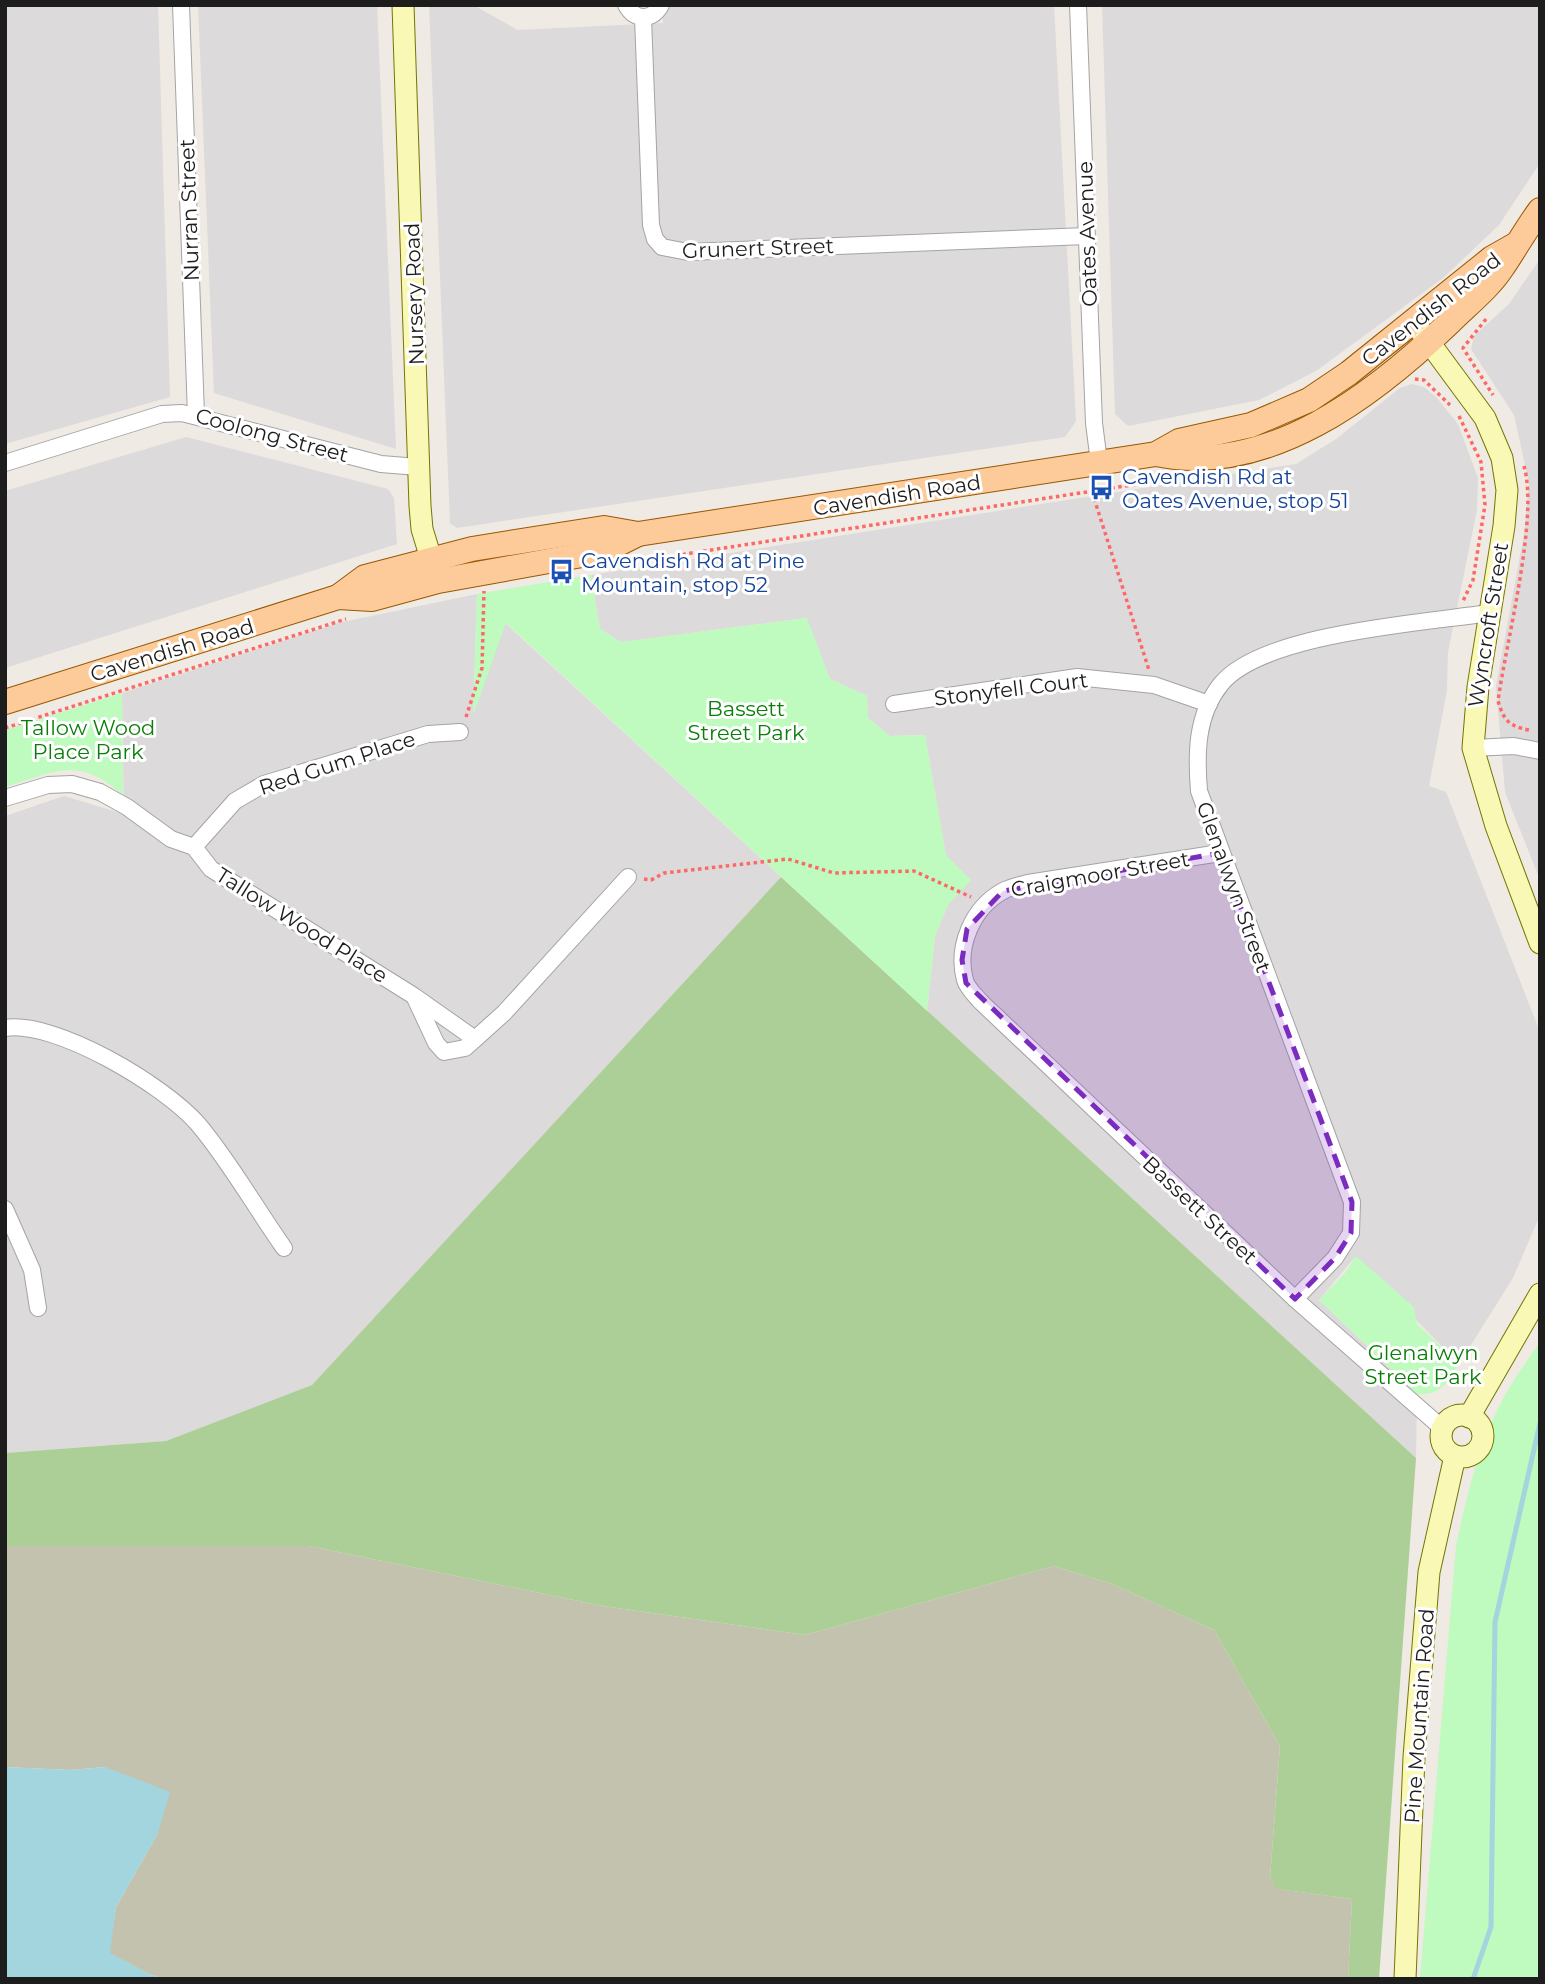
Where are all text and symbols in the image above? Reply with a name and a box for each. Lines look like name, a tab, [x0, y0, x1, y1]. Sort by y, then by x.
street label: Nurran Street	[174, 138, 204, 282]
street label: Oates Avenue	[1072, 161, 1102, 307]
street label: Nursery Road	[399, 222, 429, 366]
street label: Grunert Street	[682, 233, 834, 263]
street label: Cavendish Road	[1356, 247, 1506, 371]
street label: Coolong Street	[193, 403, 351, 467]
place label: Cavendish Rd at Oates Avenue, stop 51	[1122, 464, 1349, 513]
street label: Cavendish Road	[811, 469, 983, 521]
bus stop icon: Cavendish Rd at Oates Avenue, stop 51	[1088, 474, 1116, 502]
street label: Wyncroft Street	[1463, 541, 1513, 709]
place label: Cavendish Rd at Pine Mountain, stop 52	[581, 548, 805, 597]
bus stop icon: Cavendish Rd at Pine Mountain, stop 52	[547, 558, 575, 586]
street label: Cavendish Road	[87, 613, 257, 687]
street label: Stonyfell Court	[933, 667, 1089, 711]
park label: Bassett Street Park	[688, 696, 805, 745]
park label: Tallow Wood Place Park	[21, 715, 155, 764]
street label: Red Gum Place	[256, 726, 418, 800]
street label: Glenalwyn Street	[1192, 798, 1276, 976]
street label: Craigmoor Street	[1009, 846, 1191, 902]
street label: Tallow Wood Place	[212, 862, 392, 988]
street label: Bassett Street	[1138, 1151, 1262, 1269]
park label: Glenalwyn Street Park	[1365, 1340, 1482, 1389]
street label: Pine Mountain Road	[1399, 1608, 1439, 1824]

